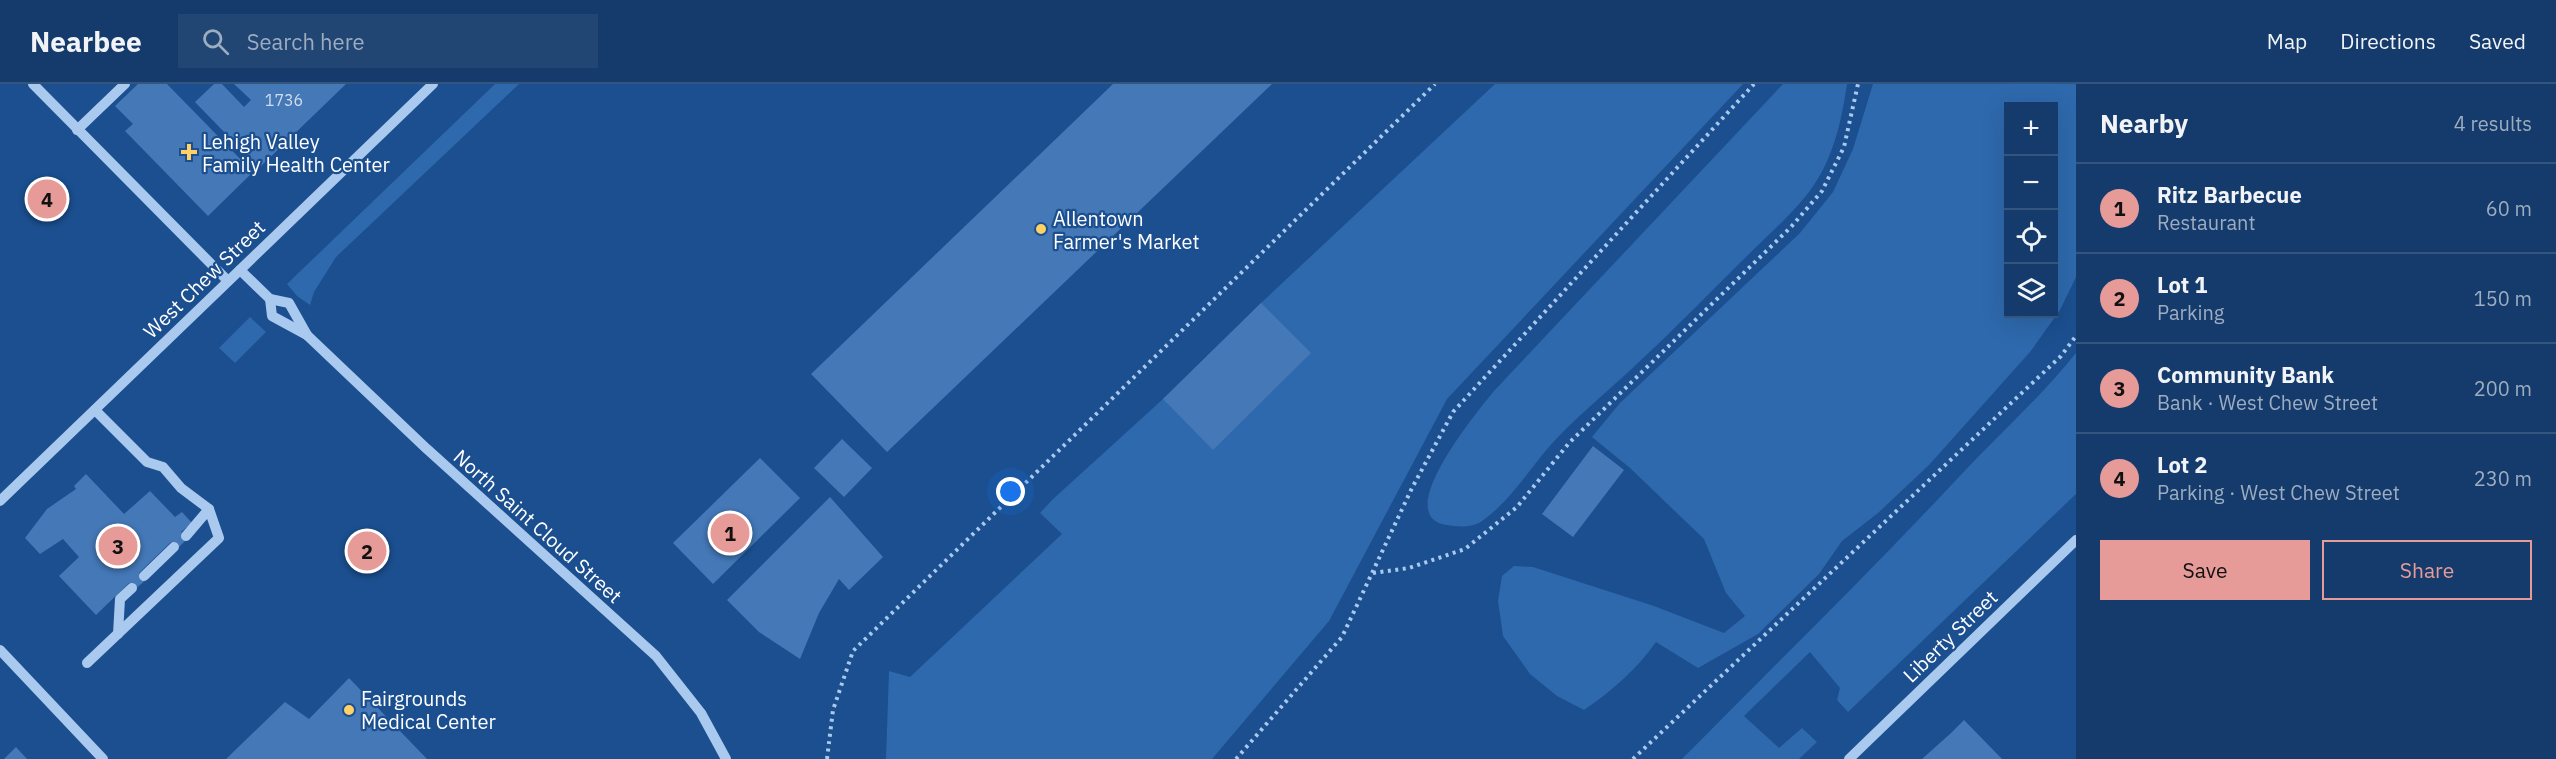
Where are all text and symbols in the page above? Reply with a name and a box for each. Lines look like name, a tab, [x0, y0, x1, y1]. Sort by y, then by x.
search box	[178, 14, 598, 68]
text: Nearbee	[30, 23, 142, 60]
icon: search	[199, 25, 232, 58]
text: Search here	[247, 27, 365, 56]
text: Map	[2267, 27, 2307, 55]
text: Directions	[2340, 27, 2436, 55]
text: Saved	[2469, 27, 2526, 55]
house number: 1736	[265, 90, 303, 110]
map controls	[2004, 102, 2058, 318]
button: +	[2004, 102, 2058, 156]
text: Nearby	[2100, 106, 2188, 140]
text: 4 results	[2454, 110, 2532, 137]
place label: Lehigh Valley Family Health Center	[202, 128, 390, 178]
marker: Lehigh Valley Family Health Center	[180, 143, 198, 161]
button: −	[2004, 156, 2058, 210]
pin: 4	[28, 176, 66, 222]
text: Ritz Barbecue	[2157, 180, 2302, 209]
text: 1	[2114, 195, 2126, 222]
text: 60 m	[2486, 195, 2532, 222]
place label: Allentown Farmer's Market	[1053, 205, 1200, 255]
text: Restaurant	[2157, 209, 2255, 236]
button: locate	[2004, 210, 2058, 264]
street label: West Chew Street	[137, 214, 271, 344]
marker: Allentown Farmer's Market	[1034, 222, 1048, 236]
button: layers	[2004, 264, 2058, 318]
text: Lot 1	[2157, 270, 2208, 299]
text: 2	[2114, 285, 2126, 312]
text: 150 m	[2474, 285, 2532, 312]
text: Parking	[2157, 299, 2224, 326]
text: Community Bank	[2157, 360, 2334, 389]
text: 3	[2114, 375, 2126, 402]
text: 200 m	[2474, 375, 2532, 402]
text: Bank · West Chew Street	[2157, 389, 2378, 416]
street label: North Saint Cloud Street	[448, 443, 628, 609]
text: Lot 2	[2157, 450, 2208, 479]
text: 4	[2114, 465, 2126, 492]
text: 230 m	[2474, 465, 2532, 492]
your location	[996, 477, 1025, 506]
text: Parking · West Chew Street	[2157, 479, 2400, 506]
pin: 1	[710, 510, 750, 556]
pin: 3	[98, 524, 138, 568]
pin: 2	[348, 528, 386, 574]
button: Save	[2100, 540, 2310, 600]
button: Share	[2322, 540, 2532, 600]
street label: Liberty Street	[1897, 584, 2003, 688]
place label: Fairgrounds Medical Center	[361, 685, 496, 735]
marker: Fairgrounds Medical Center	[342, 703, 356, 717]

